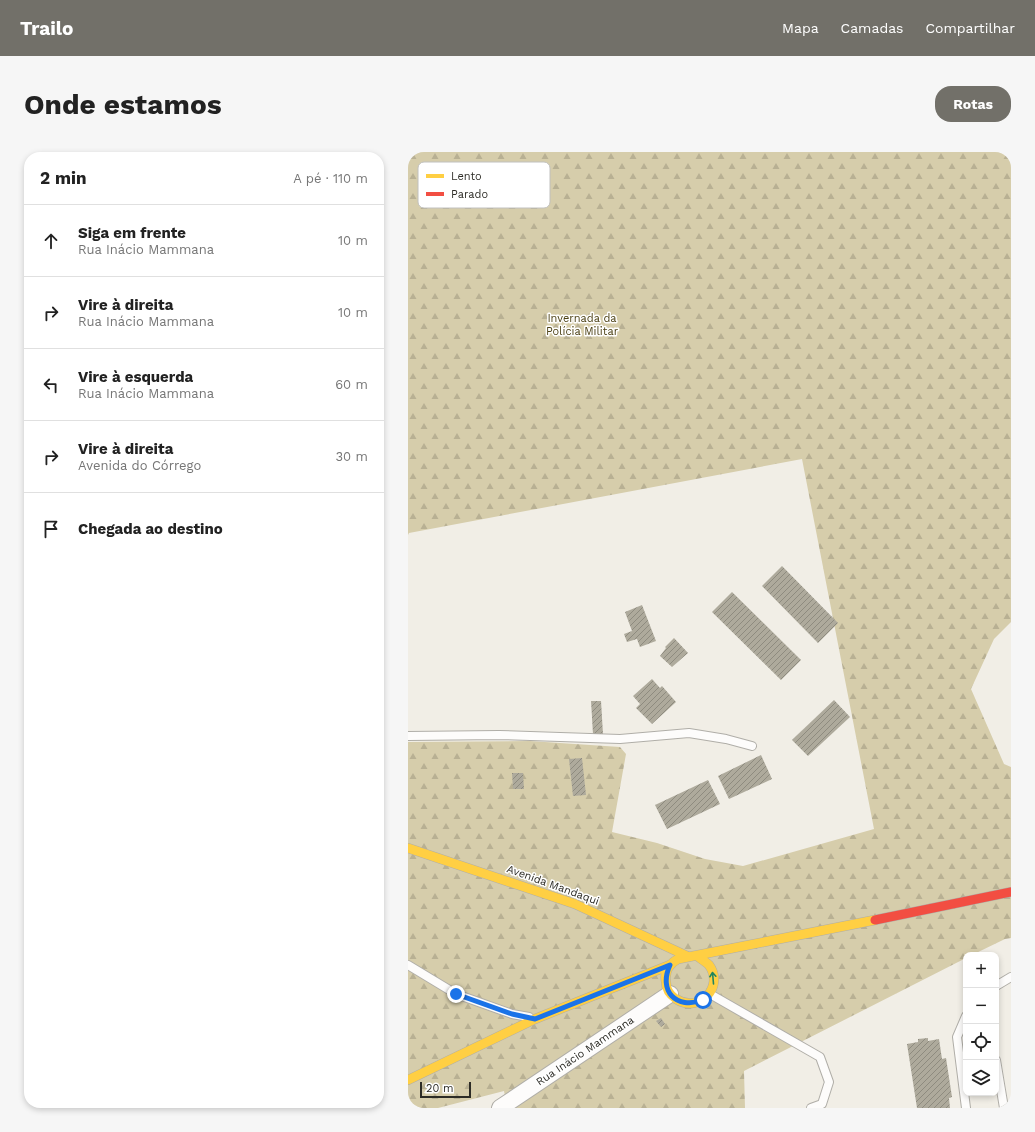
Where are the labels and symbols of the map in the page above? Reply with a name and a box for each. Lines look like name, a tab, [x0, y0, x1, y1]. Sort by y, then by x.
legend	[418, 162, 550, 208]
text: Lento	[451, 170, 482, 183]
text: Parado	[451, 188, 488, 201]
park label: Invernada da Polícia Militar	[546, 312, 619, 338]
street label: Avenida Mandaqui	[505, 862, 601, 908]
one-way arrow	[709, 972, 717, 985]
route end	[447, 985, 465, 1003]
route start	[694, 991, 712, 1009]
street label: Rua Inácio Mammana	[534, 1013, 636, 1089]
scale bar	[420, 1080, 471, 1099]

